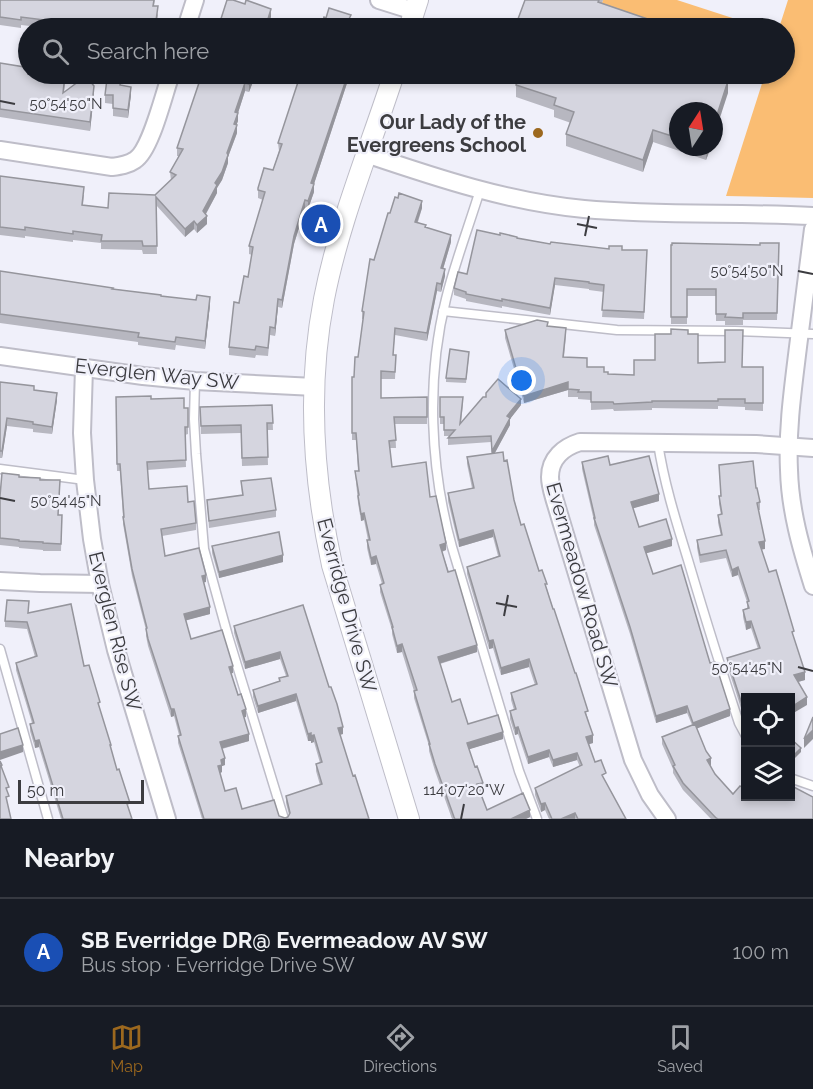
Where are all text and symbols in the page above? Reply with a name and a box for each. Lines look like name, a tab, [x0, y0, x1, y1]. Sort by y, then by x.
search box	[18, 18, 795, 84]
icon: search	[39, 35, 72, 68]
text: Search here	[87, 38, 209, 64]
text: 50°54'50"N	[29, 95, 103, 113]
north arrow	[669, 102, 723, 156]
place label: Our Lady of the Evergreens School	[347, 110, 527, 157]
marker: Our Lady of the Evergreens School	[531, 126, 545, 140]
pin: A	[302, 202, 340, 246]
text: 50°54'50"N	[710, 262, 784, 280]
street label: Everglen Way SW	[74, 353, 240, 395]
your location	[507, 366, 536, 395]
street label: Evermeadow Road SW	[541, 480, 623, 690]
text: 50°54'45"N	[30, 492, 102, 510]
street label: Everridge Drive SW	[312, 515, 382, 695]
street label: Everglen Rise SW	[84, 549, 146, 713]
text: 50°54'45"N	[711, 659, 783, 677]
map controls	[741, 693, 795, 801]
button: locate	[741, 693, 795, 747]
button: layers	[741, 747, 795, 801]
scale bar	[18, 777, 144, 804]
text: 50 m	[27, 781, 64, 800]
text: 114°07'20"W	[423, 781, 505, 799]
text: Nearby	[24, 843, 114, 873]
text: SB Everridge DR@ Evermeadow AV SW	[81, 927, 488, 953]
text: A	[37, 940, 50, 964]
text: 100 m	[732, 940, 789, 964]
text: Bus stop · Everridge Drive SW	[81, 953, 355, 977]
tab: Map	[110, 1021, 143, 1076]
tab: Directions	[363, 1021, 437, 1076]
tab: Saved	[657, 1021, 703, 1076]

